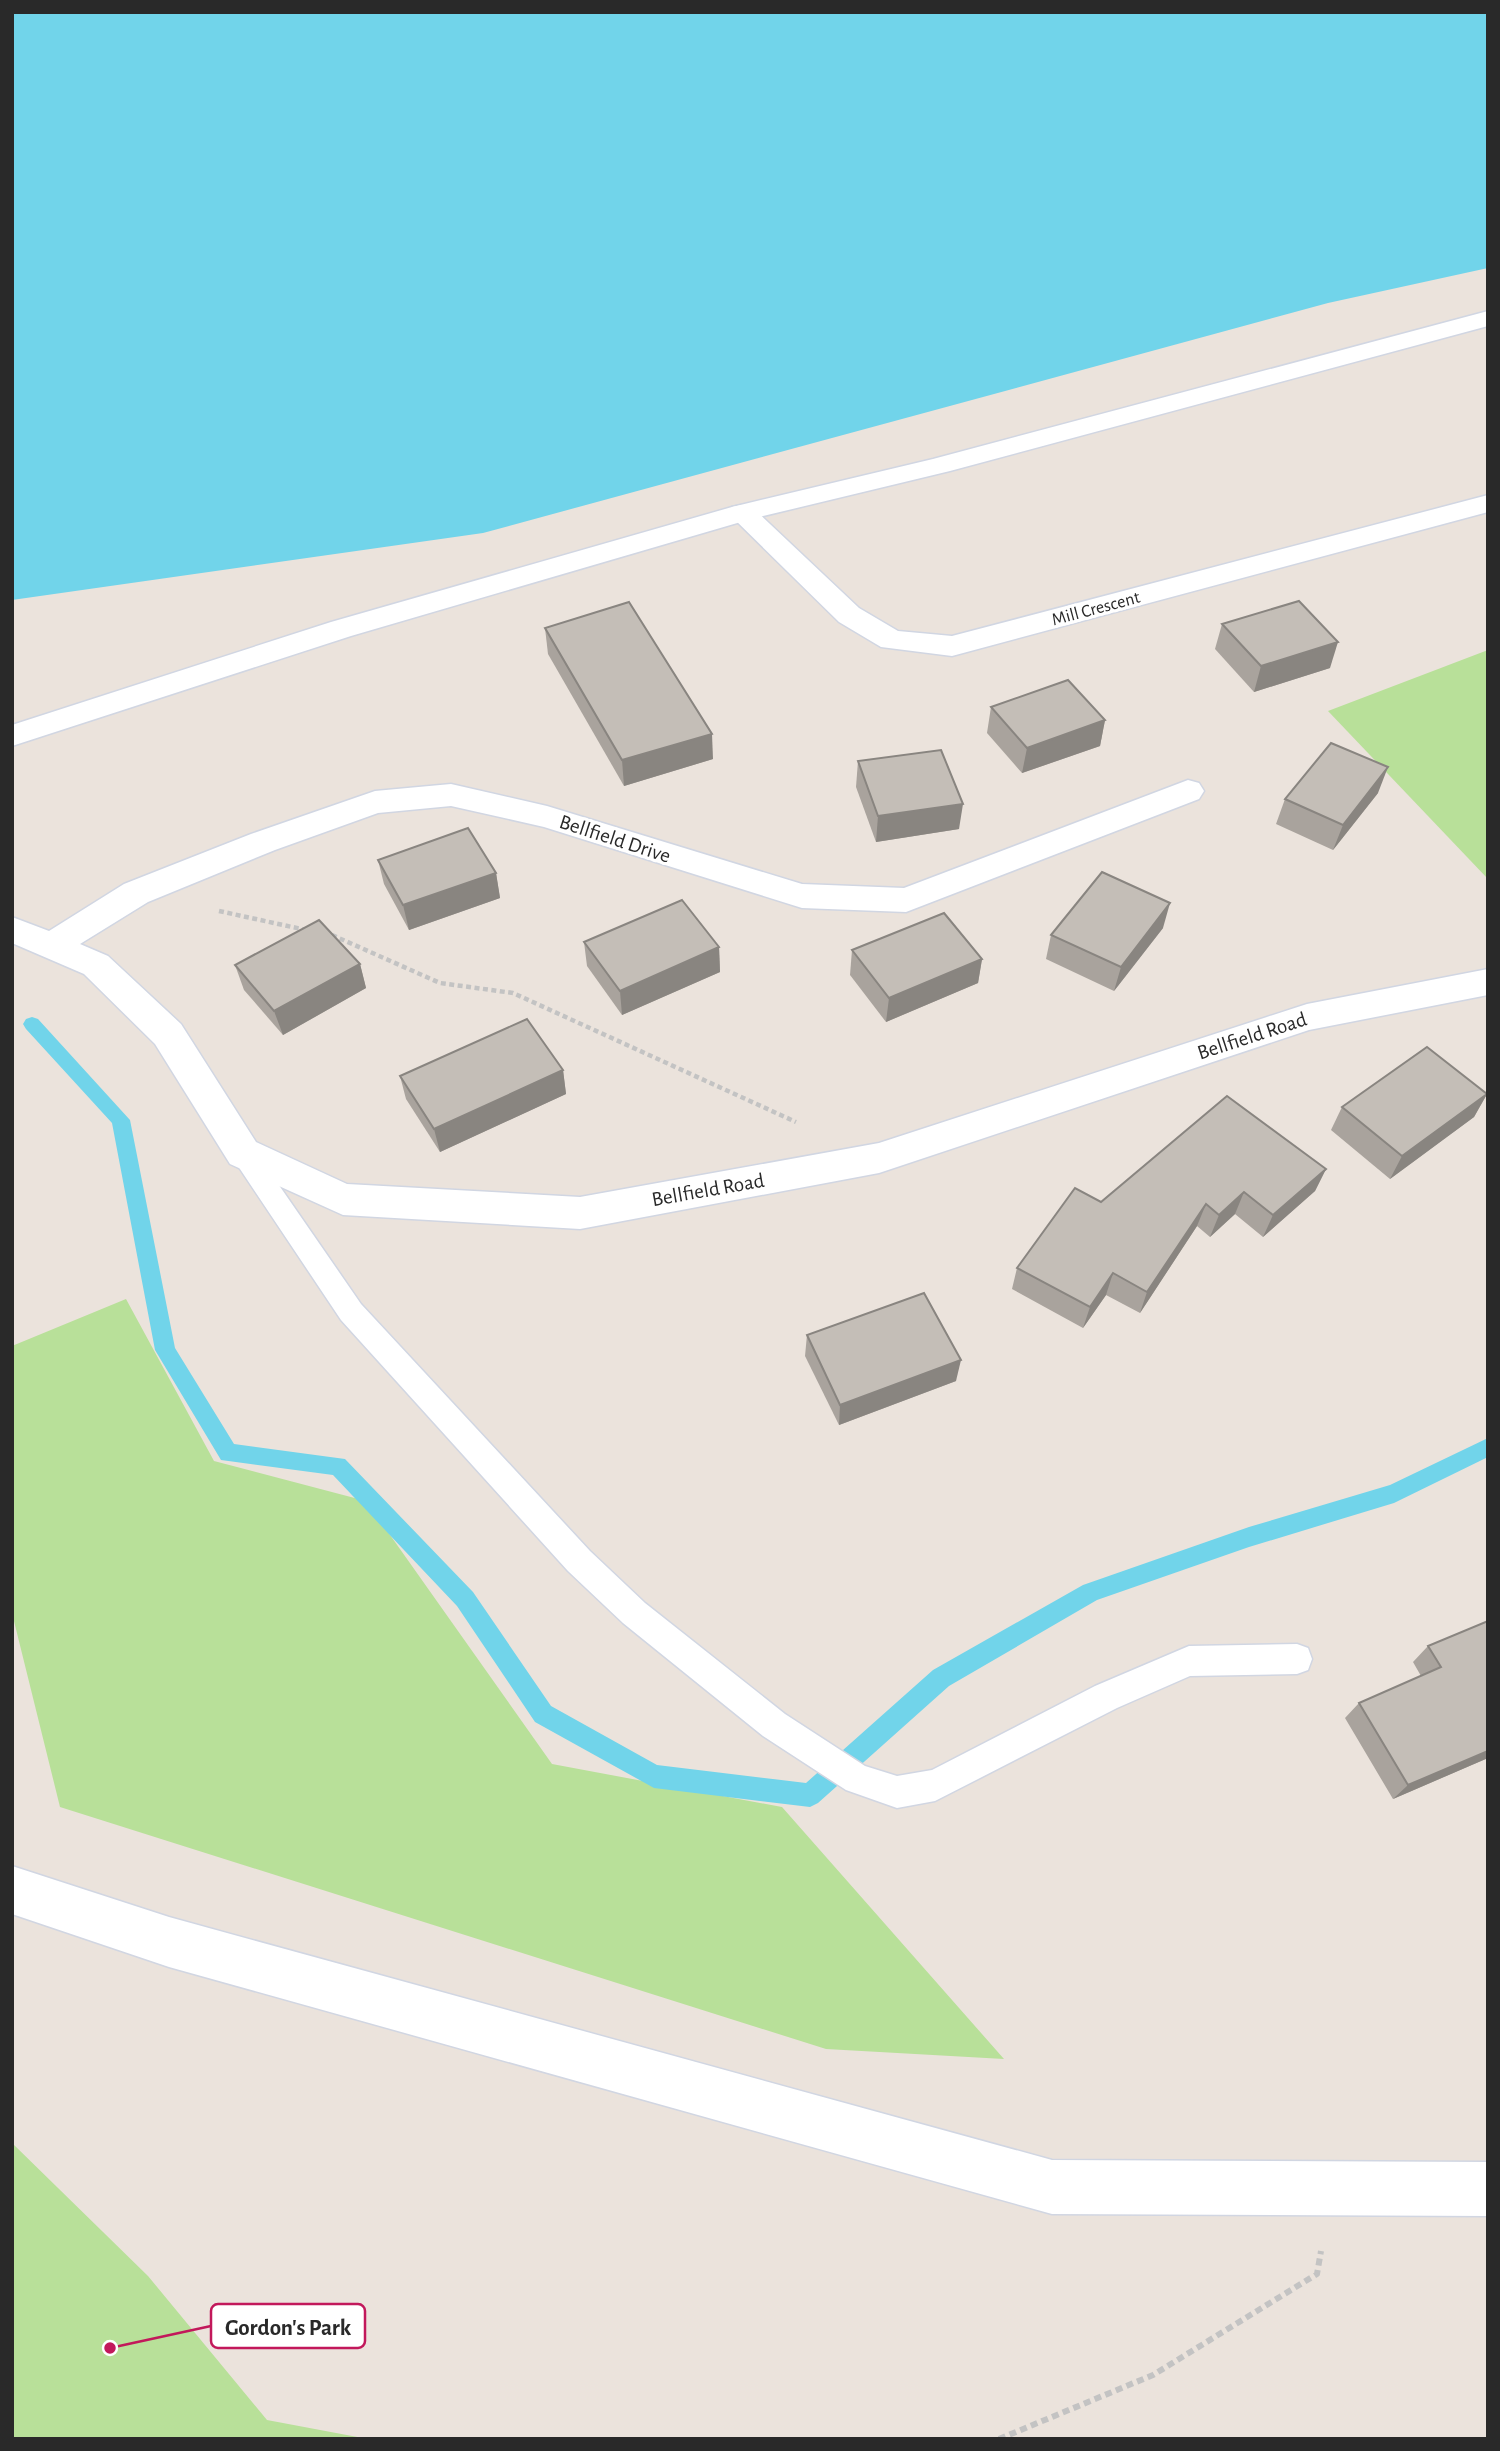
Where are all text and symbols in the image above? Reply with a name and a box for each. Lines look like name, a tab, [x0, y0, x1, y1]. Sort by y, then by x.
street label: Mill Crescent	[1050, 589, 1142, 629]
street label: Bellfield Drive	[557, 811, 673, 867]
street label: Bellfield Road	[1195, 1008, 1309, 1064]
street label: Bellfield Road	[650, 1170, 766, 1210]
callout: Gordon's Park	[211, 2304, 365, 2348]
text: Gordon's Park	[225, 2317, 352, 2340]

